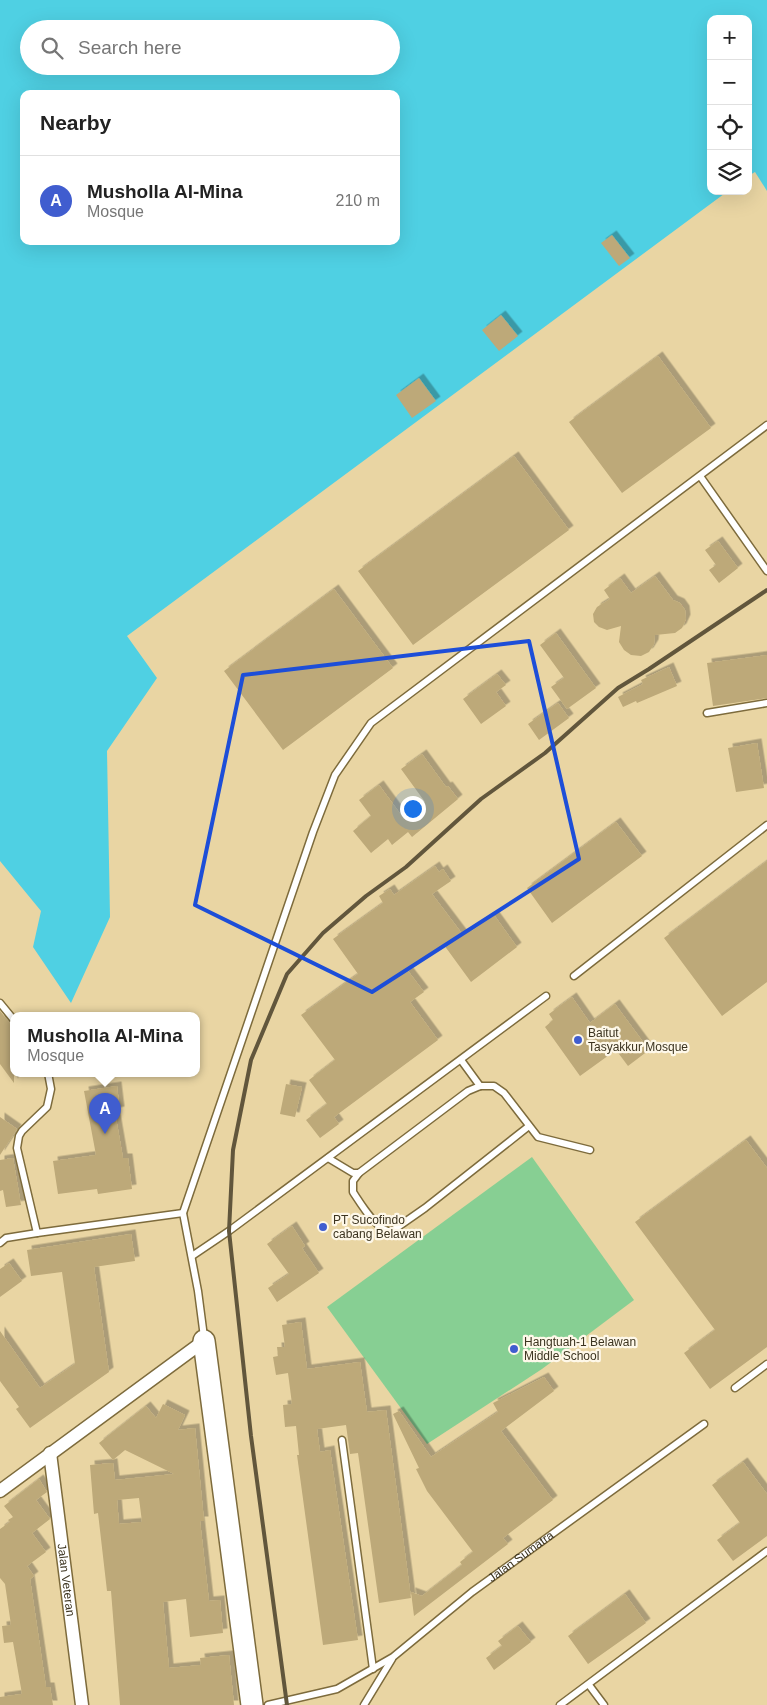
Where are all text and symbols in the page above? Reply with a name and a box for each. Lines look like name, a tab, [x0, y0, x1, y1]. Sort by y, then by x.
map controls	[707, 15, 752, 195]
button: +	[707, 15, 752, 60]
search box	[20, 20, 400, 75]
icon: search	[38, 34, 66, 62]
text: Search here	[78, 37, 182, 58]
button: −	[707, 60, 752, 105]
button: locate	[707, 105, 752, 150]
text: Nearby	[40, 111, 111, 134]
button: layers	[707, 150, 752, 195]
text: Musholla Al-Mina	[87, 181, 243, 202]
text: A	[50, 192, 62, 209]
text: 210 m	[336, 192, 380, 209]
text: Mosque	[87, 203, 144, 220]
your location	[400, 796, 426, 822]
popup	[10, 1012, 200, 1077]
text: Musholla Al-Mina	[27, 1025, 183, 1046]
place label: Baitut Tasyakkur Mosque	[588, 1026, 688, 1054]
marker: Baitut Tasyakkur Mosque	[572, 1034, 584, 1046]
text: Mosque	[27, 1047, 84, 1064]
pin: A	[89, 1093, 121, 1134]
place label: PT Sucofindo cabang Belawan	[333, 1213, 422, 1241]
marker: PT Sucofindo cabang Belawan	[317, 1221, 329, 1233]
place label: Hangtuah-1 Belawan Middle School	[524, 1335, 636, 1363]
marker: Hangtuah-1 Belawan Middle School	[508, 1343, 520, 1355]
street label: Jalan Sumatra	[485, 1528, 557, 1585]
street label: Jalan Veteran	[55, 1543, 78, 1617]

